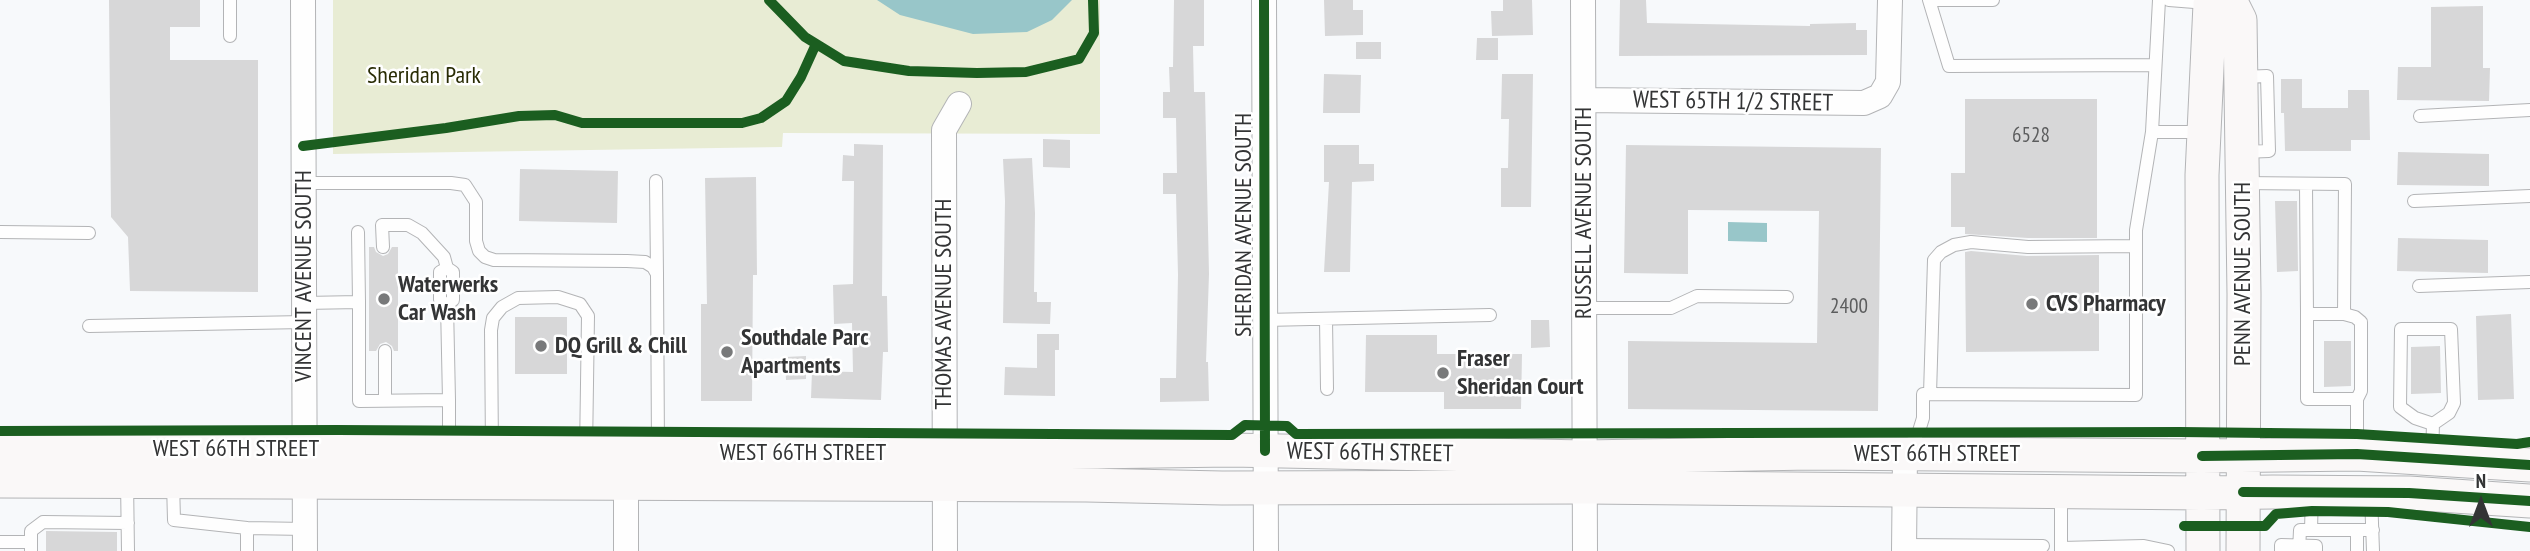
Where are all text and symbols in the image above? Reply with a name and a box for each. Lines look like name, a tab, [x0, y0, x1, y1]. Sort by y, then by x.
park label: Sheridan Park	[367, 62, 481, 90]
street label: WEST 65TH 1/2 STREET	[1633, 86, 1833, 118]
street label: RUSSELL AVENUE SOUTH	[1570, 107, 1598, 319]
street label: SHERIDAN AVENUE SOUTH	[1230, 113, 1258, 337]
house number: 6528	[2012, 123, 2050, 149]
street label: VINCENT AVENUE SOUTH	[290, 170, 318, 382]
street label: PENN AVENUE SOUTH	[2229, 182, 2257, 366]
street label: THOMAS AVENUE SOUTH	[930, 199, 958, 409]
place label: Waterwerks Car Wash	[398, 271, 498, 327]
place label: CVS Pharmacy	[2046, 290, 2166, 318]
marker: Waterwerks Car Wash	[376, 291, 392, 307]
house number: 2400	[1830, 294, 1868, 320]
marker: CVS Pharmacy	[2024, 296, 2040, 312]
place label: Southdale Parc Apartments	[741, 324, 869, 380]
place label: DQ Grill & Chill	[555, 332, 687, 360]
marker: DQ Grill & Chill	[533, 338, 549, 354]
marker: Southdale Parc Apartments	[719, 344, 735, 360]
place label: Fraser Sheridan Court	[1457, 345, 1584, 401]
marker: Fraser Sheridan Court	[1435, 365, 1451, 381]
street label: WEST 66TH STREET	[153, 435, 319, 463]
street label: WEST 66TH STREET	[1286, 437, 1454, 469]
street label: WEST 66TH STREET	[720, 439, 886, 467]
street label: WEST 66TH STREET	[1854, 440, 2020, 468]
north arrow	[2446, 467, 2516, 537]
text: N	[2476, 469, 2486, 493]

